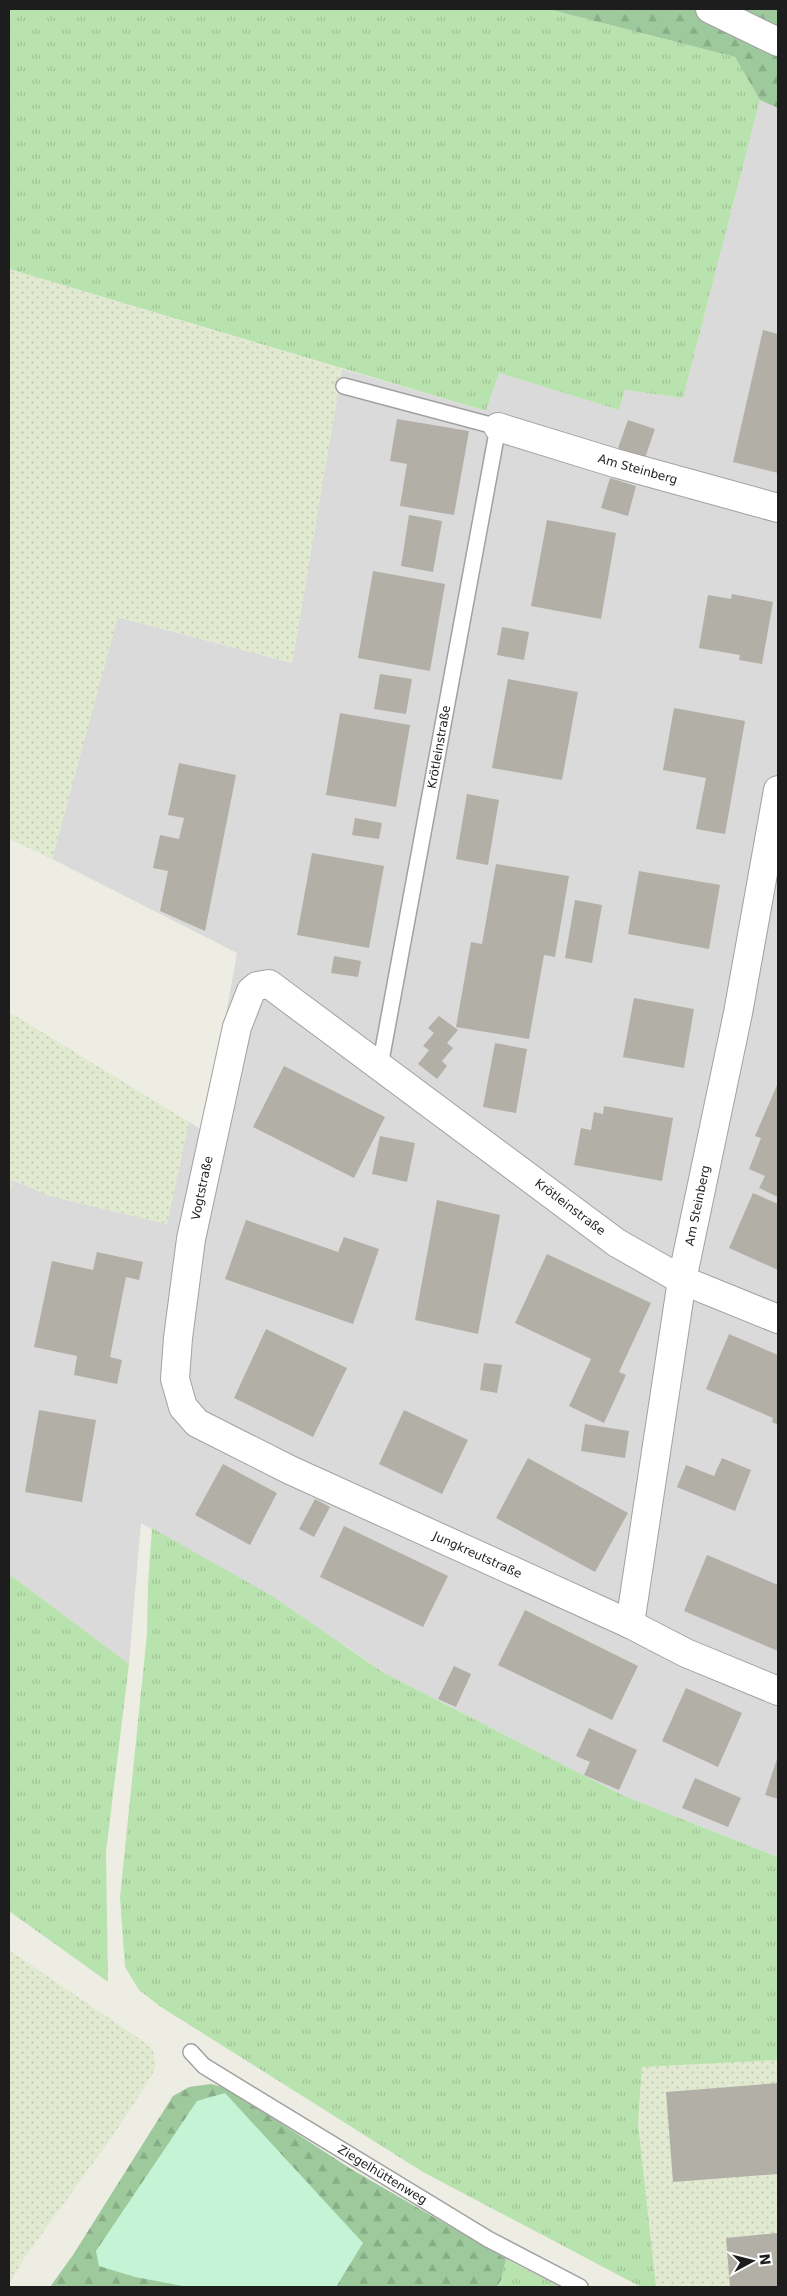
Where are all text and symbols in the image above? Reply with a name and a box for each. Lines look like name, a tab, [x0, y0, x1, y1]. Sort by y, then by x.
street label: Am Steinberg	[596, 451, 679, 487]
street label: Krötleinstraße	[425, 704, 453, 790]
street label: Vogtstraße	[188, 1155, 216, 1221]
street label: Am Steinberg	[682, 1164, 713, 1247]
street label: Krötleinstraße	[532, 1176, 608, 1238]
street label: Jungkreutstraße	[430, 1528, 524, 1581]
street label: Ziegelhüttenweg	[335, 2142, 430, 2207]
north arrow	[727, 2236, 777, 2286]
text: N	[756, 2253, 774, 2266]

